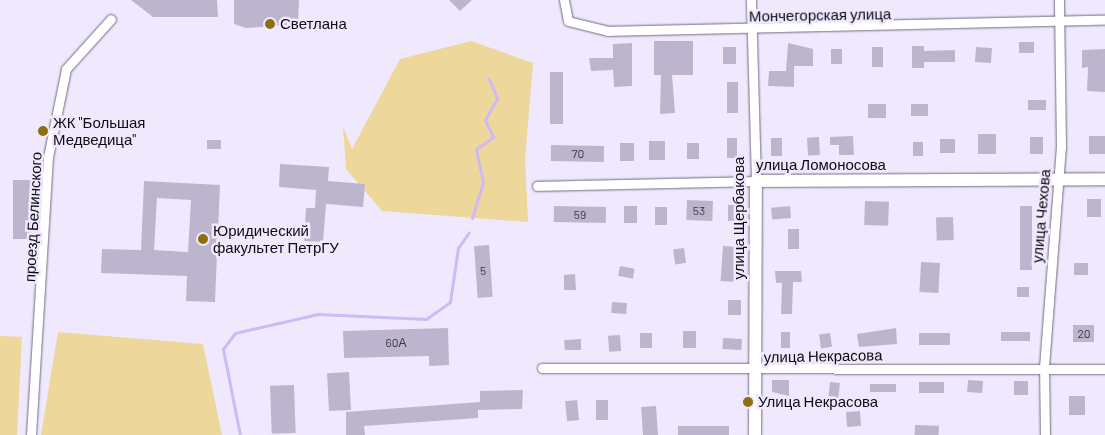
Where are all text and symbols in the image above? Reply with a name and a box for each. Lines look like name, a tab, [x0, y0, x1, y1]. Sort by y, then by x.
street label: Мончегорская улица	[749, 5, 891, 25]
place label: Светлана	[280, 15, 347, 33]
marker: Светлана	[264, 18, 276, 30]
place label: ЖК "Большая Медведица"	[53, 113, 145, 148]
marker: ЖК "Большая Медведица"	[37, 125, 49, 137]
house number: 70	[572, 147, 584, 161]
street label: проезд Белинского	[21, 151, 45, 283]
street label: улица Ломоносова	[756, 156, 886, 174]
street label: улица Щербакова	[730, 157, 748, 279]
street label: улица Чехова	[1028, 168, 1054, 264]
house number: 53	[693, 204, 705, 218]
house number: 59	[574, 208, 586, 222]
place label: Юридический факультет ПетрГУ	[213, 221, 339, 256]
marker: Юридический факультет ПетрГУ	[197, 233, 209, 245]
house number: 5	[480, 264, 486, 278]
house number: 20	[1077, 327, 1091, 341]
house number: 60А	[386, 336, 406, 350]
street label: улица Некрасова	[763, 346, 883, 366]
place label: Улица Некрасова	[758, 393, 878, 411]
marker: Улица Некрасова	[742, 396, 754, 408]

